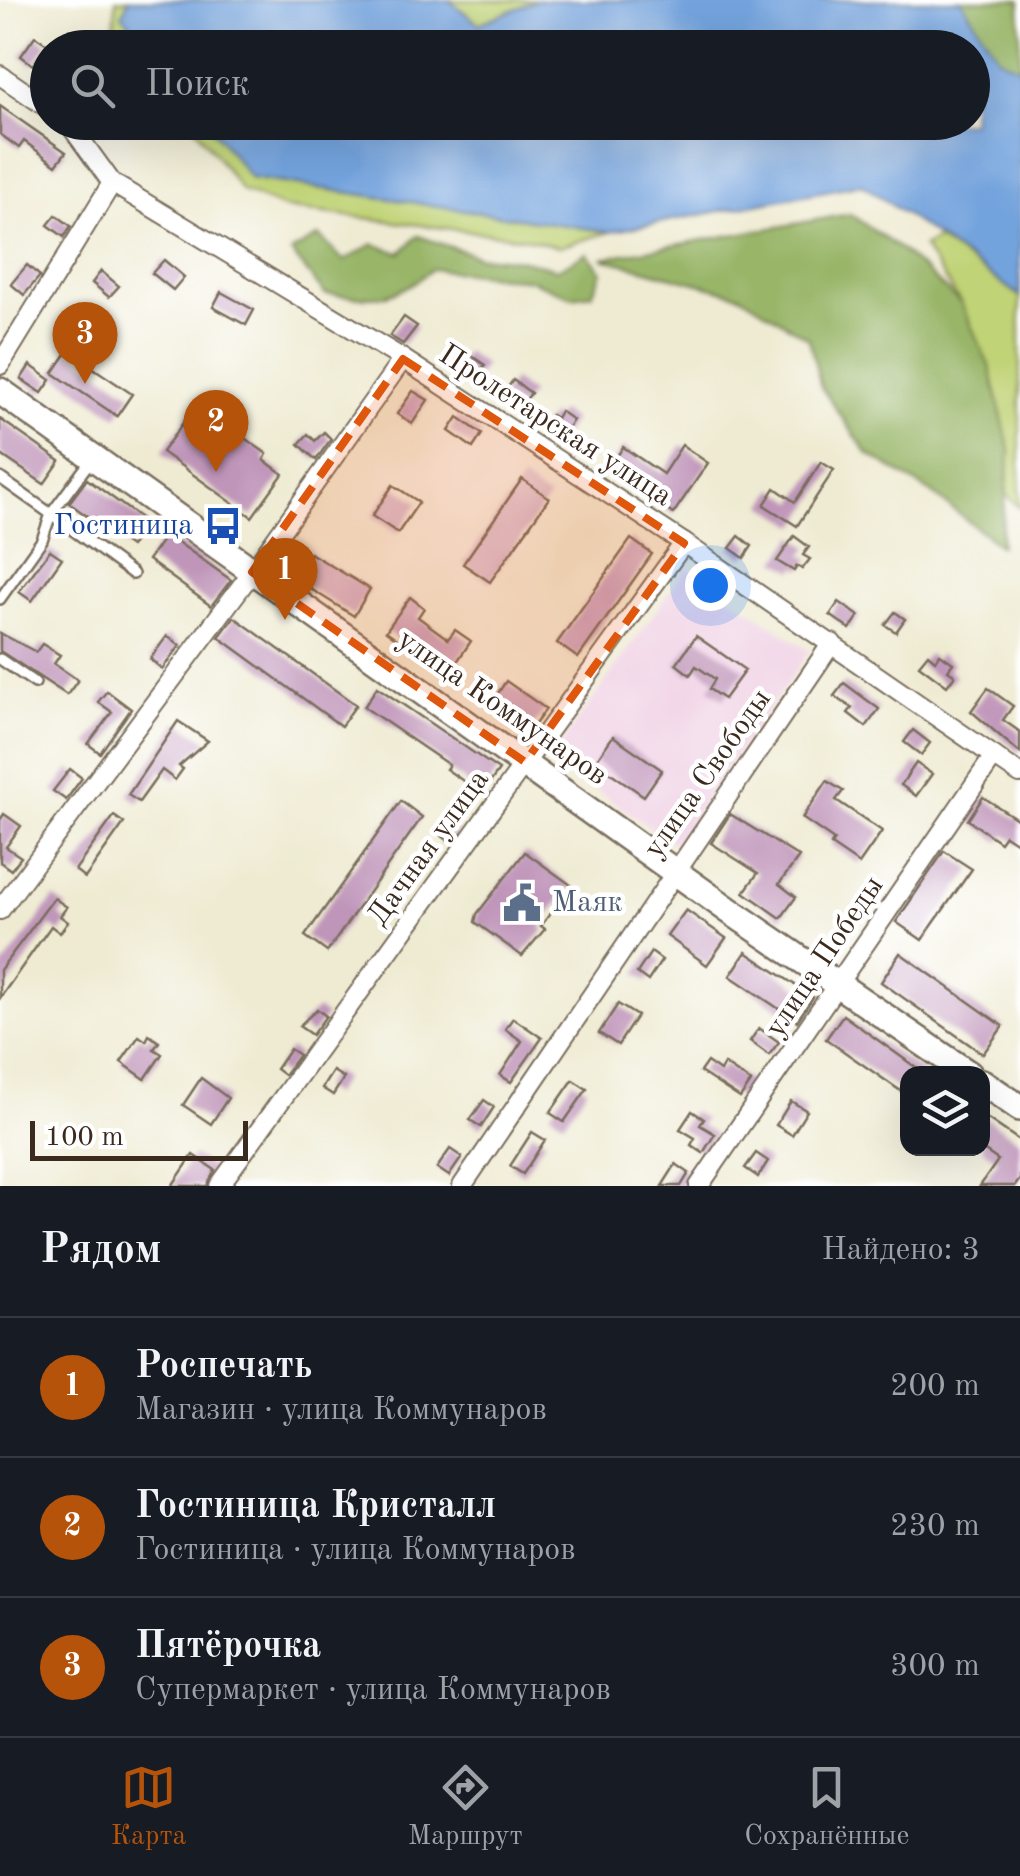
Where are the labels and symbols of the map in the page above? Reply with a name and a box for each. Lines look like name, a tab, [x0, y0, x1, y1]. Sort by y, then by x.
pin: 3	[52, 302, 118, 384]
street label: Пролетарская улица	[433, 340, 677, 513]
pin: 2	[184, 390, 248, 472]
bus stop icon: Гостиница	[202, 505, 244, 547]
place label: Гостиница	[54, 511, 193, 541]
pin: 1	[252, 538, 318, 620]
your location	[685, 560, 736, 611]
street label: улица Коммунаров	[392, 624, 612, 792]
street label: улица Свободы	[639, 684, 777, 864]
street label: Дачная улица	[363, 765, 495, 931]
street label: улица Победы	[760, 871, 890, 1043]
public building icon: Маяк	[501, 882, 543, 924]
place label: Маяк	[552, 888, 623, 918]
scale bar	[30, 1116, 248, 1160]

